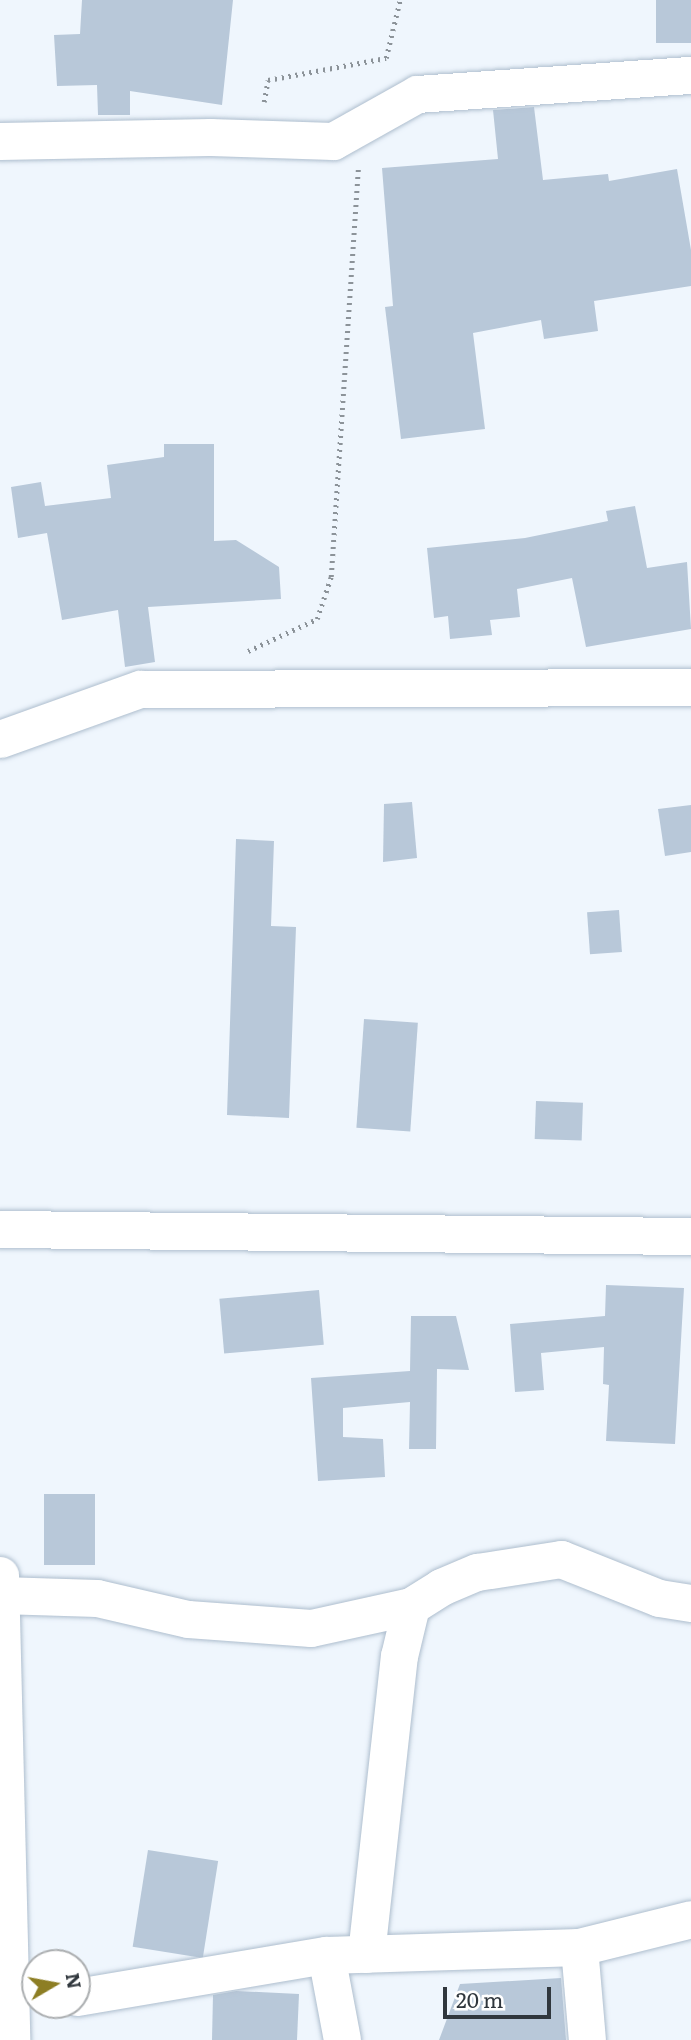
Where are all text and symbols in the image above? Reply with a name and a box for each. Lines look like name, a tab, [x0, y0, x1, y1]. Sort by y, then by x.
north arrow	[21, 1949, 91, 2019]
text: N	[60, 1970, 90, 1991]
scale bar	[446, 1974, 554, 2018]
text: 20 m	[456, 1983, 503, 2014]

